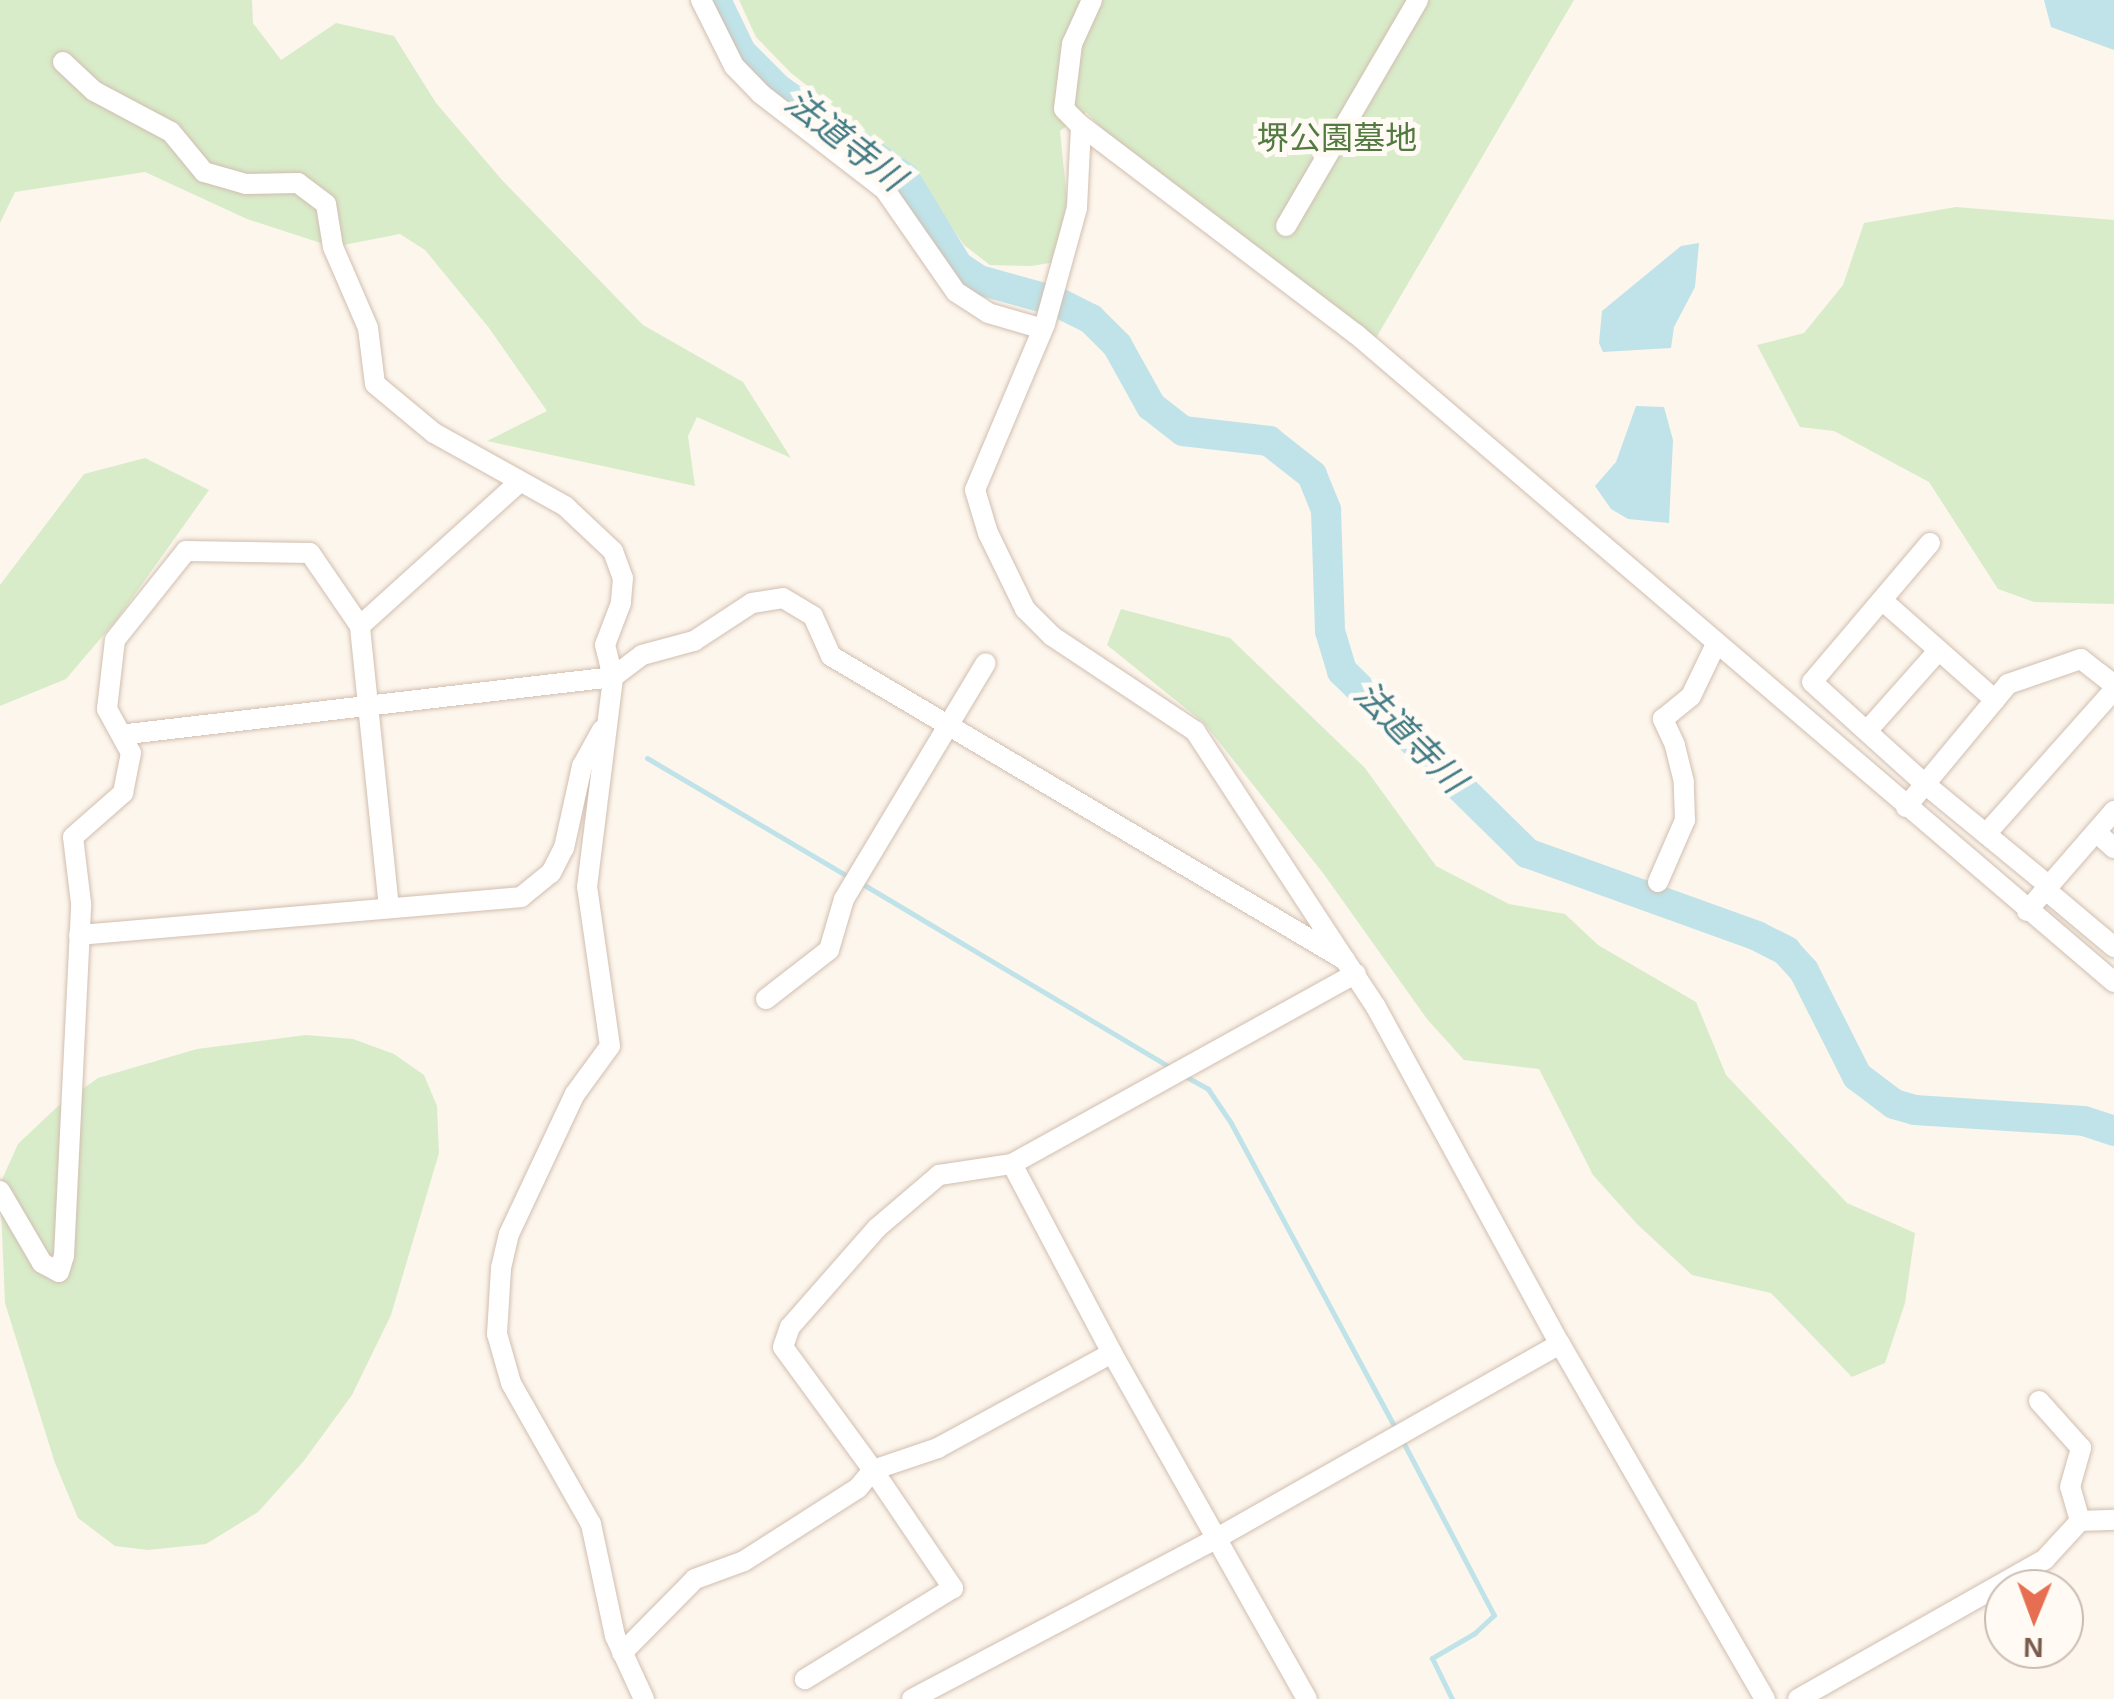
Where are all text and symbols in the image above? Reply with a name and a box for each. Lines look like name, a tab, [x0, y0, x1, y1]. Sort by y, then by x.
water label: 法道寺川	[777, 80, 913, 200]
park label: 堺公園墓地	[1257, 119, 1417, 157]
water label: 法道寺川	[1346, 673, 1474, 801]
north arrow	[1984, 1569, 2084, 1669]
text: N	[2023, 1632, 2044, 1663]

